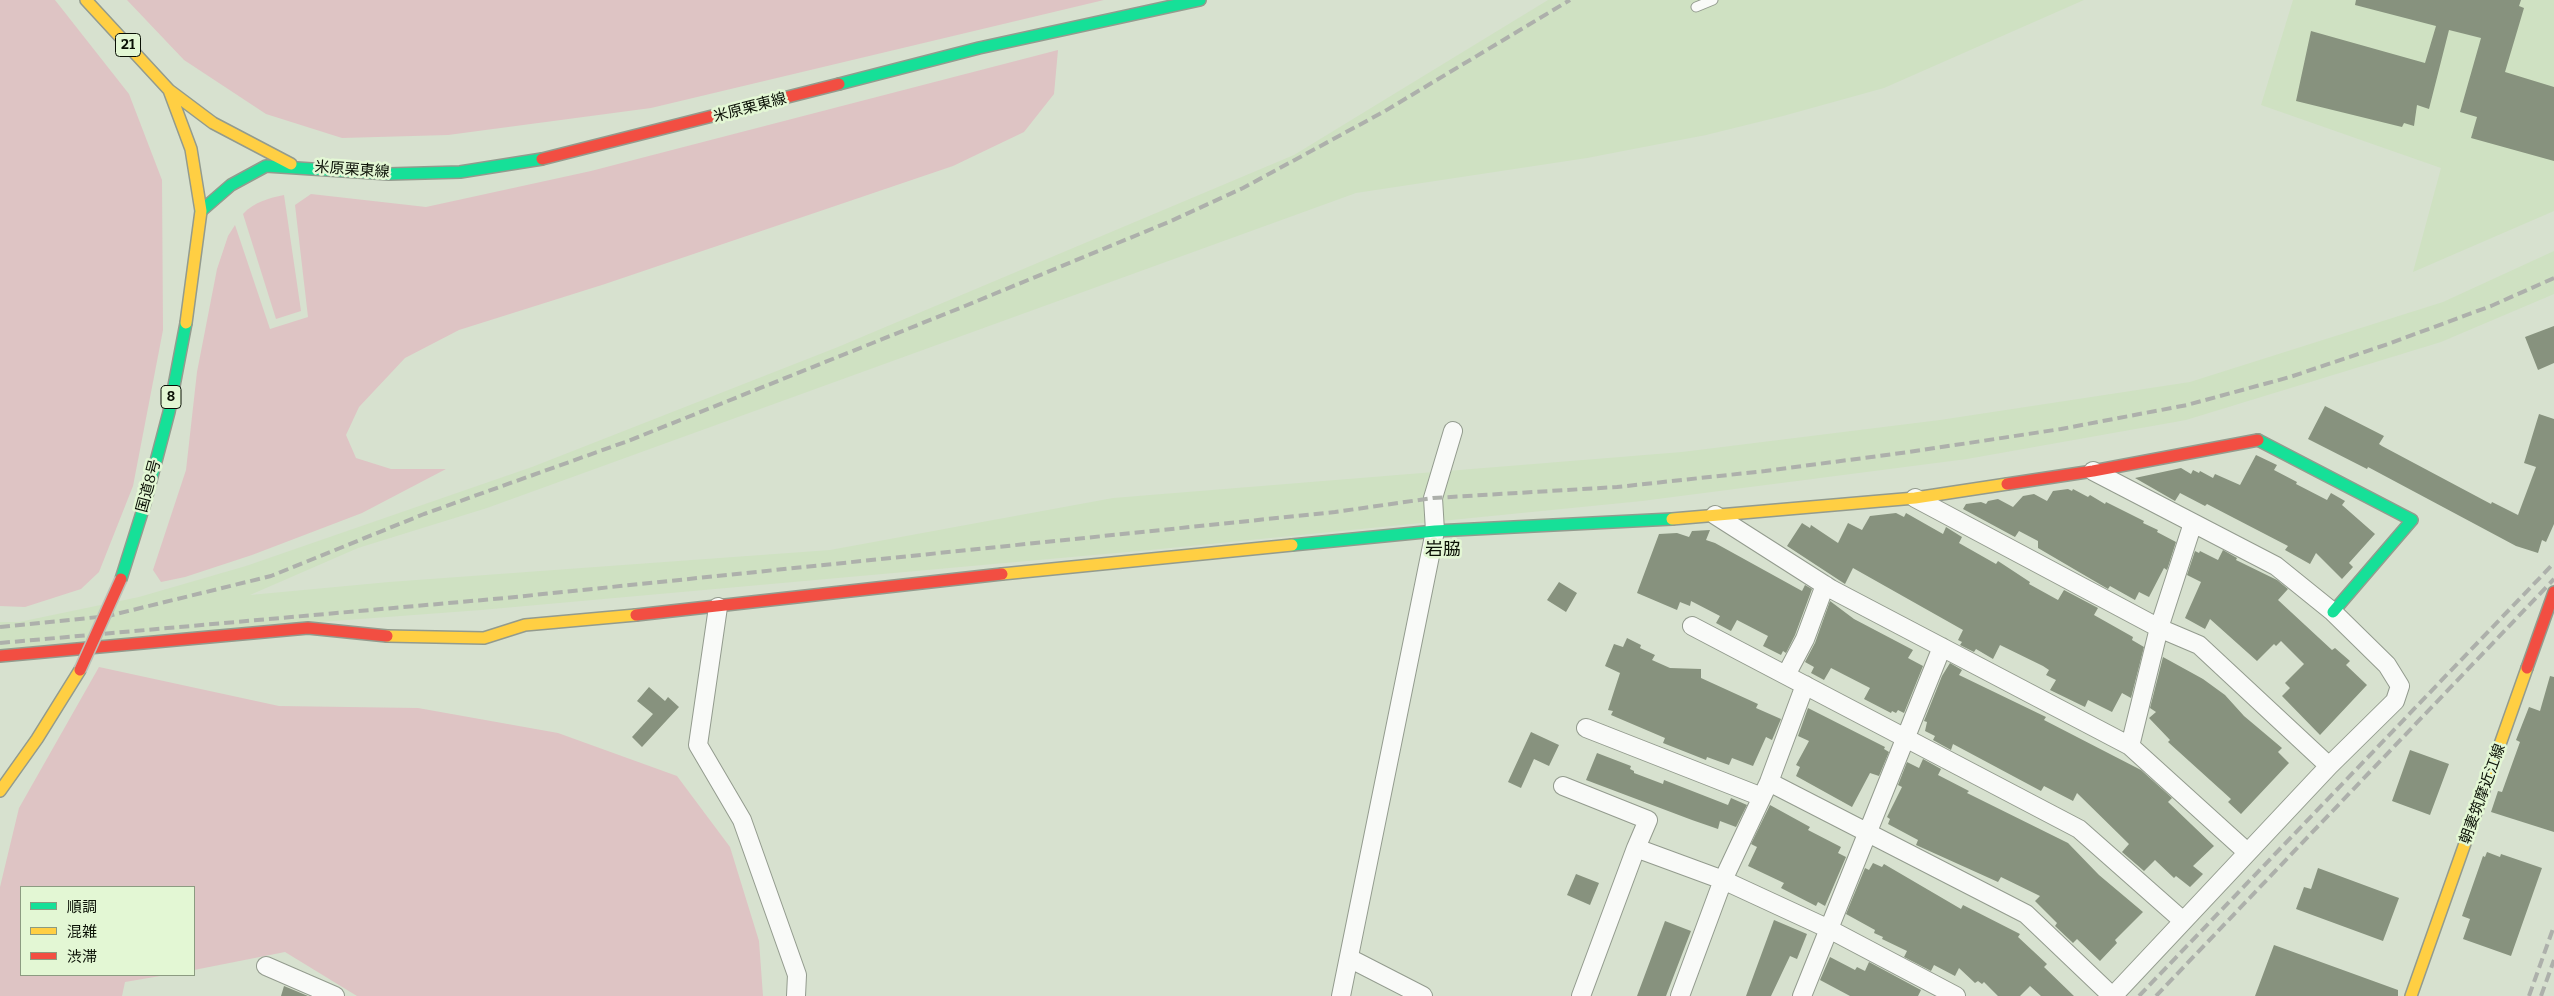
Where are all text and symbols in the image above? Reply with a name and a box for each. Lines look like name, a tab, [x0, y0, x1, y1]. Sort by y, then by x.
road number: 21	[116, 34, 140, 56]
street label: 米原栗東線	[711, 90, 789, 126]
street label: 米原栗東線	[314, 158, 390, 182]
road number: 8	[161, 386, 181, 408]
street label: 国道8号	[133, 458, 165, 514]
district label: 岩脇	[1425, 539, 1461, 561]
street label: 朝妻筑摩近江線	[2457, 742, 2509, 846]
legend	[20, 886, 195, 976]
text: 順調	[67, 898, 97, 916]
text: 混雑	[67, 923, 97, 941]
text: 渋滞	[67, 948, 97, 966]

